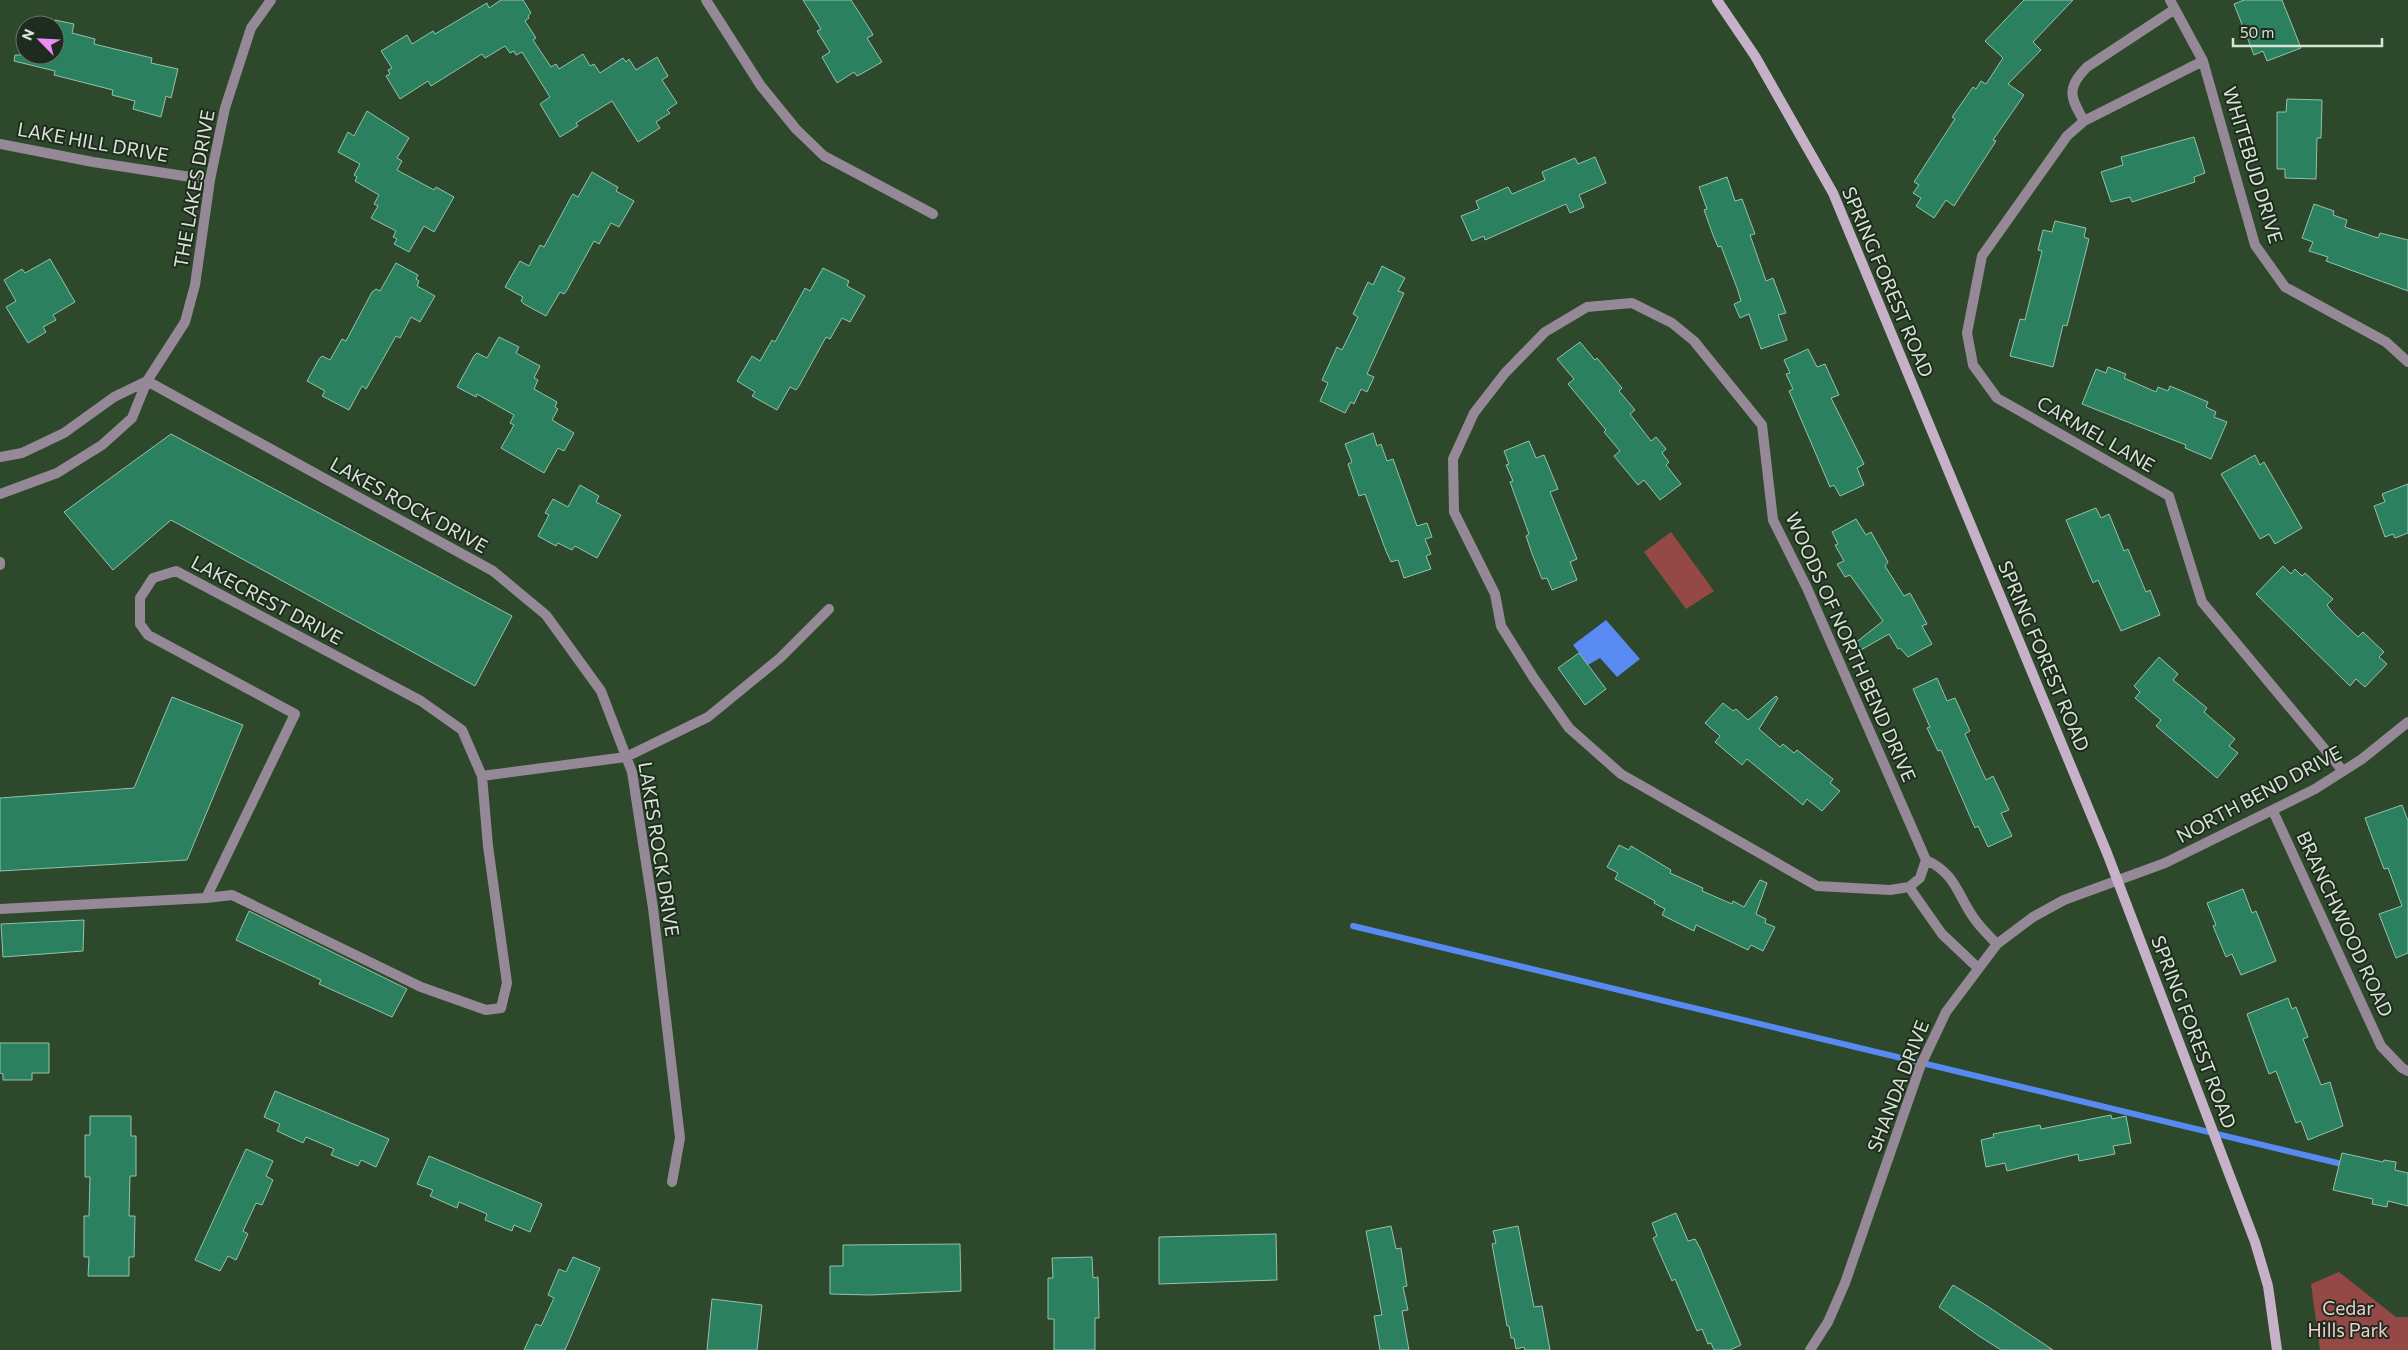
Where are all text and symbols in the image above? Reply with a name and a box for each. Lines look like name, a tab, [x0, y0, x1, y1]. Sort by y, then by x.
north arrow	[15, 15, 65, 65]
scale bar	[2233, 15, 2382, 47]
text: 50 m	[2240, 23, 2274, 41]
text: N	[18, 26, 38, 43]
street label: WHITEBUD DRIVE	[2219, 84, 2288, 246]
street label: THE LAKES DRIVE	[168, 108, 219, 270]
street label: LAKE HILL DRIVE	[16, 117, 170, 166]
street label: SPRING FOREST ROAD	[1838, 183, 1939, 380]
street label: CARMEL LANE	[2033, 390, 2159, 477]
street label: LAKES ROCK DRIVE	[326, 452, 492, 557]
street label: WOODS OF NORTH BEND DRIVE	[1781, 508, 1922, 785]
street label: LAKECREST DRIVE	[188, 550, 347, 649]
street label: SPRING FOREST ROAD	[1994, 557, 2095, 754]
street label: NORTH BEND DRIVE	[2172, 740, 2345, 847]
street label: LAKES ROCK DRIVE	[634, 760, 685, 938]
street label: BRANCHWOOD ROAD	[2292, 827, 2399, 1020]
street label: SPRING FOREST ROAD	[2147, 932, 2242, 1131]
street label: SHANDA DRIVE	[1862, 1017, 1933, 1155]
park label: Cedar Hills Park	[2308, 1296, 2388, 1341]

